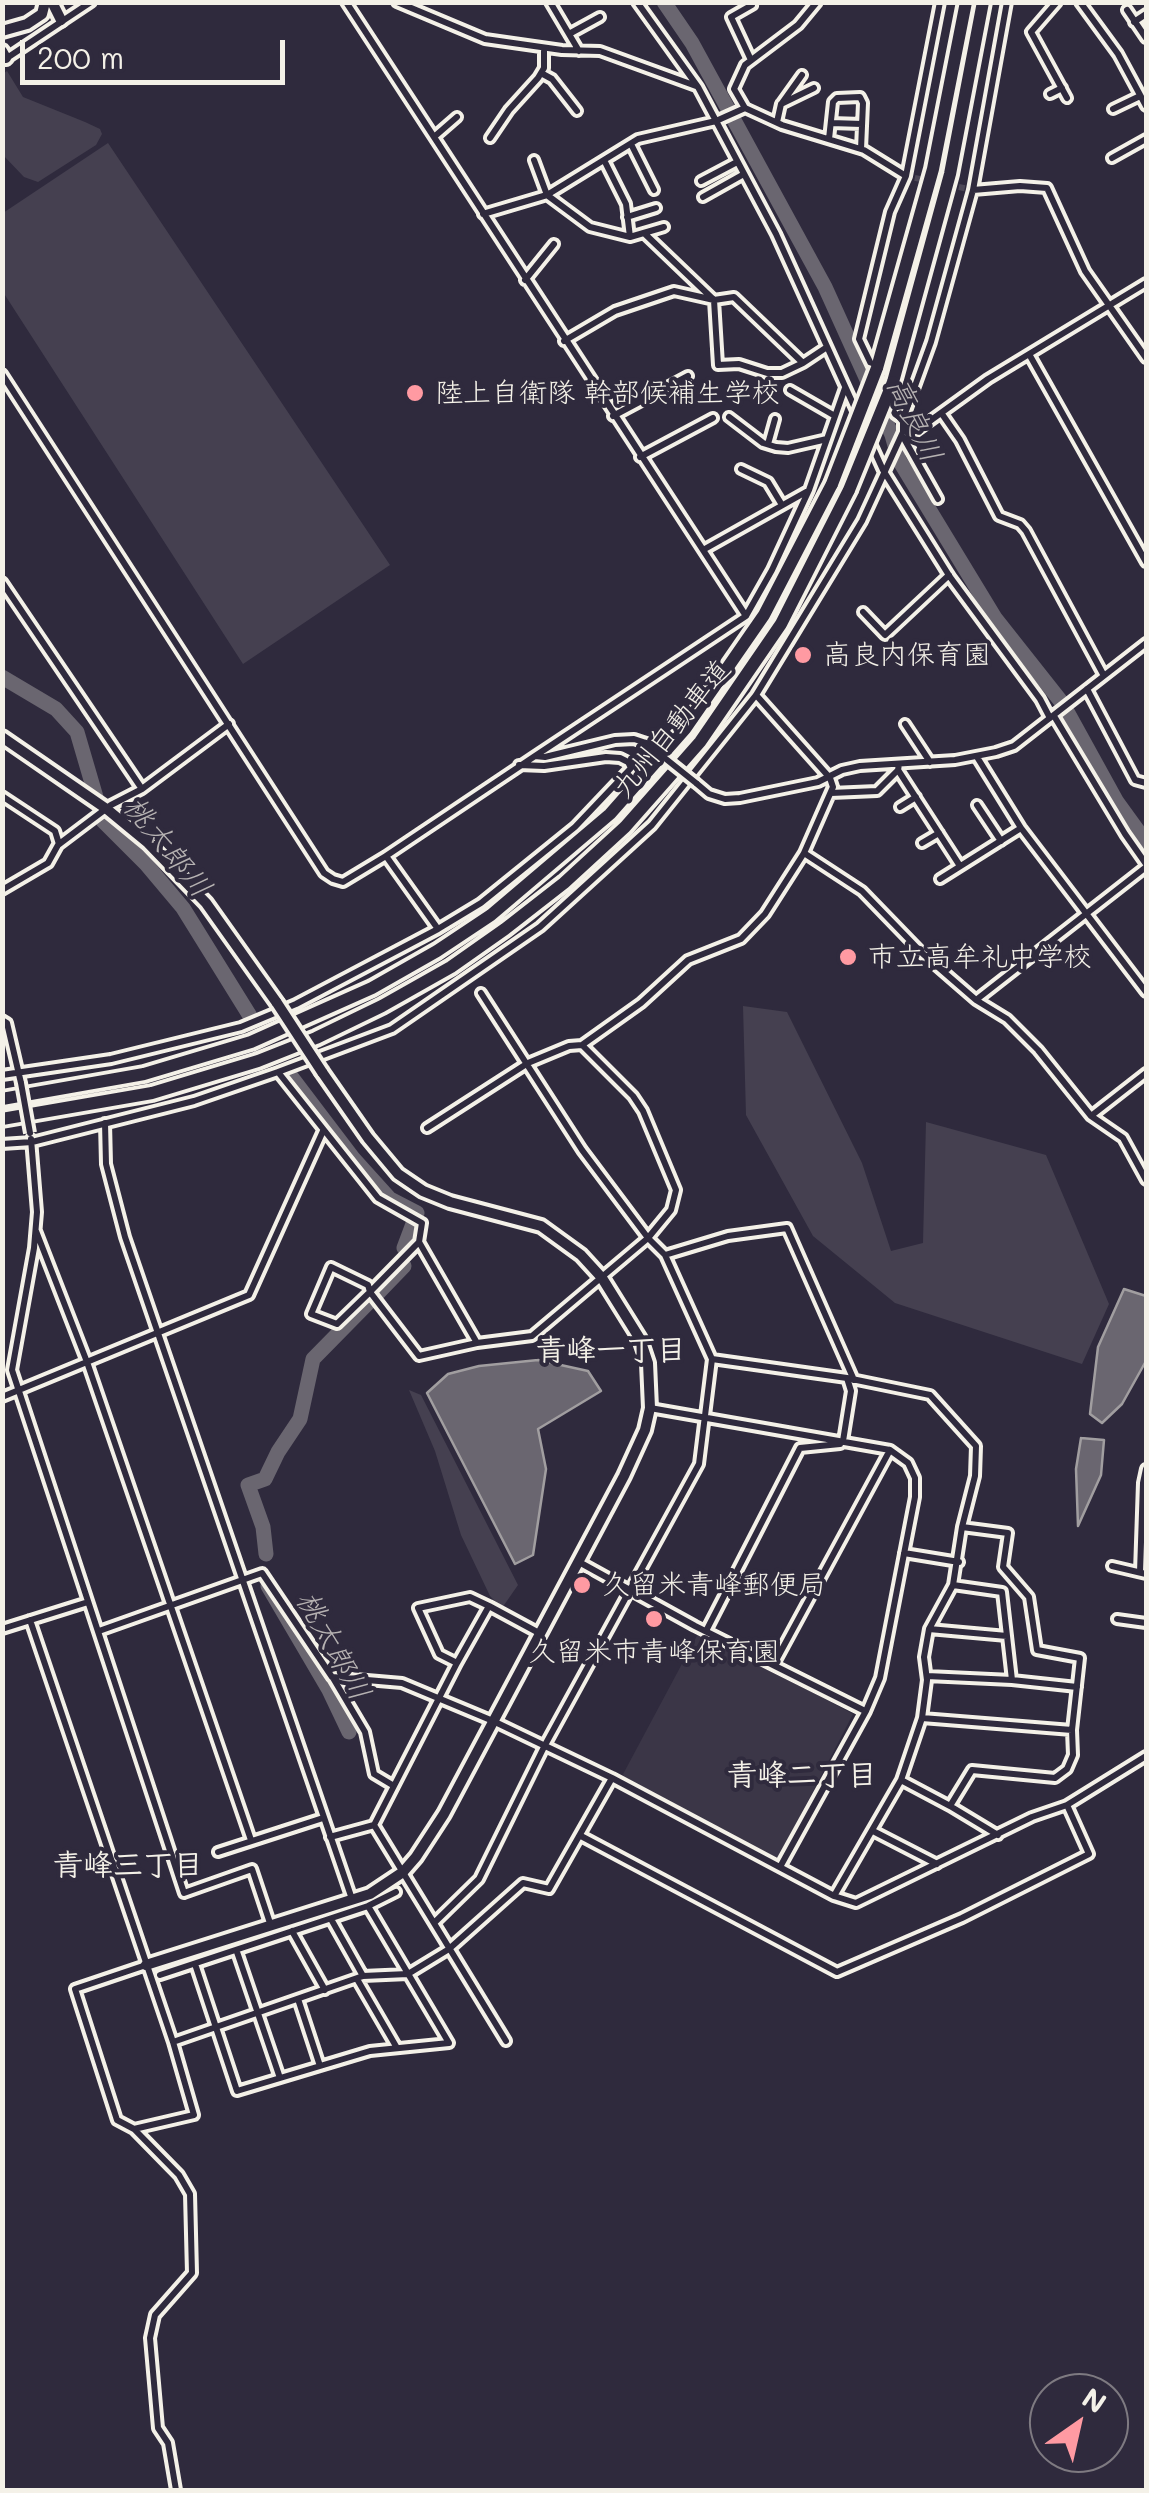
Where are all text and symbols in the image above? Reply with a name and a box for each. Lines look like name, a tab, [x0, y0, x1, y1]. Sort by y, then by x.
scale bar	[25, 20, 290, 82]
text: 200 m	[37, 37, 124, 77]
water label: 高良川	[879, 372, 949, 468]
place label: 陸上自衛隊 幹部候補生学校	[435, 376, 780, 410]
marker: 陸上自衛隊 幹部候補生学校	[404, 382, 426, 404]
place label: 高良内保育園	[823, 638, 991, 672]
marker: 高良内保育園	[792, 644, 814, 666]
street label: 九州自動車道	[606, 653, 738, 805]
water label: 桃太郎川	[115, 789, 219, 905]
place label: 市立高牟礼中学校	[868, 940, 1092, 974]
marker: 市立高牟礼中学校	[837, 946, 859, 968]
district label: 青峰一丁目	[536, 1333, 686, 1369]
place label: 久留米青峰郵便局	[602, 1568, 826, 1602]
marker: 久留米青峰郵便局	[571, 1574, 593, 1596]
water label: 桃太郎川	[288, 1585, 378, 1707]
marker: 久留米市青峰保育園	[643, 1608, 665, 1630]
place label: 久留米市青峰保育園	[528, 1635, 780, 1669]
district label: 青峰二丁目	[727, 1758, 877, 1794]
district label: 青峰三丁目	[53, 1848, 203, 1884]
north arrow	[1029, 2373, 1129, 2473]
text: N	[1076, 2379, 1114, 2421]

